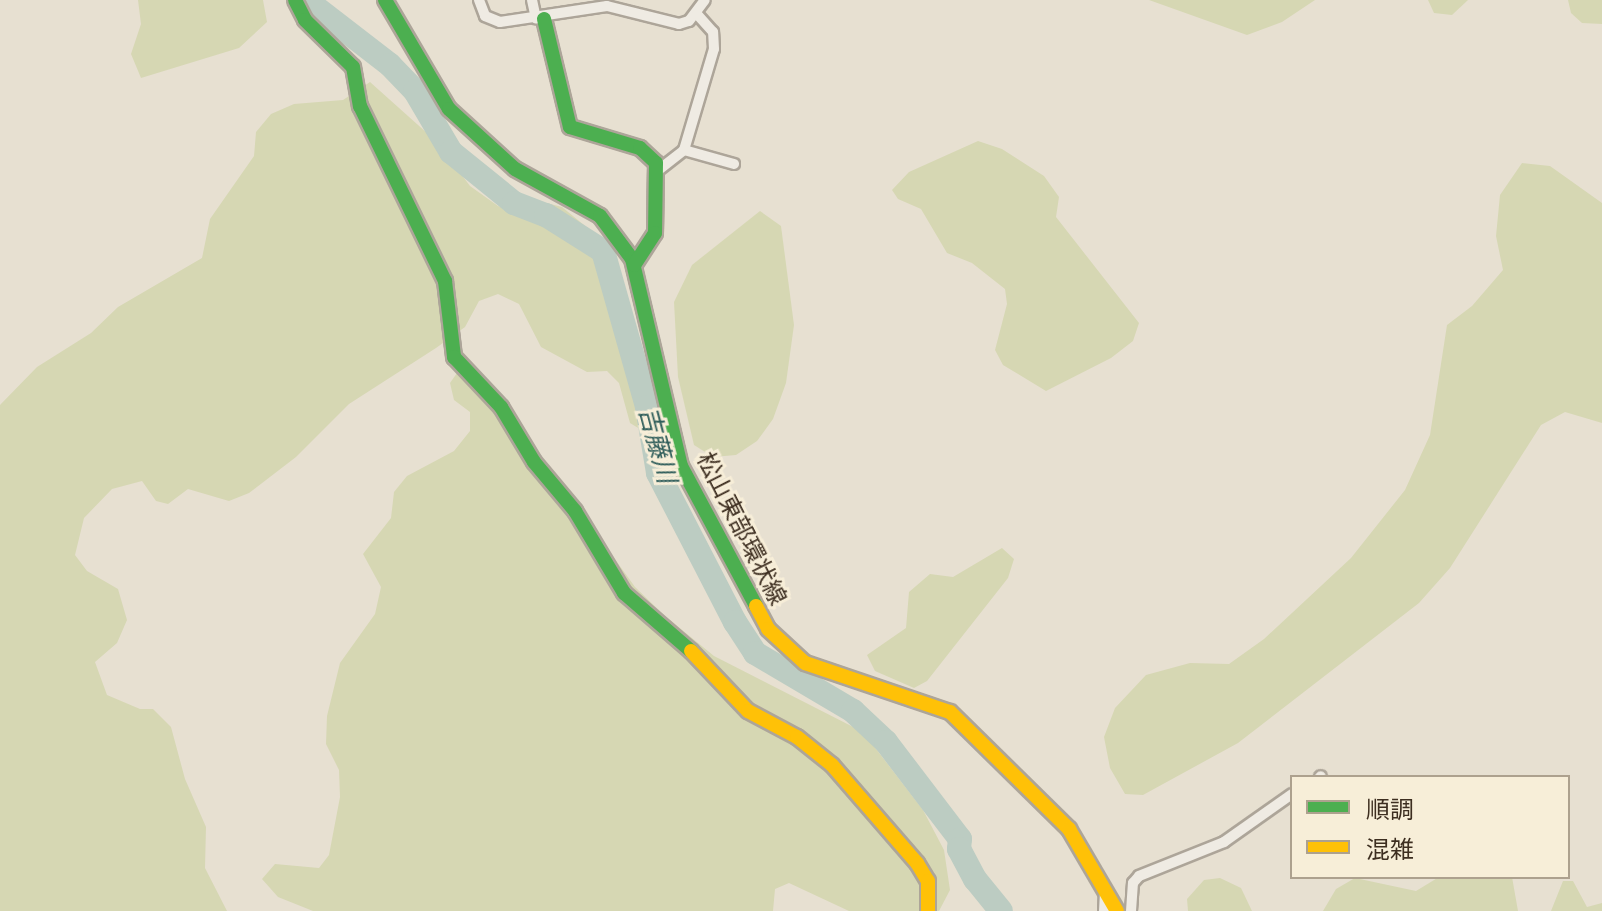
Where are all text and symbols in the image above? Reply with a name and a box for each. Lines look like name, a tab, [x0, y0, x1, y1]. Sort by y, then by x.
water label: 吉藤川	[632, 403, 682, 487]
street label: 松山東部環状線	[690, 448, 792, 610]
legend	[1290, 775, 1570, 879]
text: 順調	[1366, 796, 1414, 824]
text: 混雑	[1366, 836, 1414, 864]

